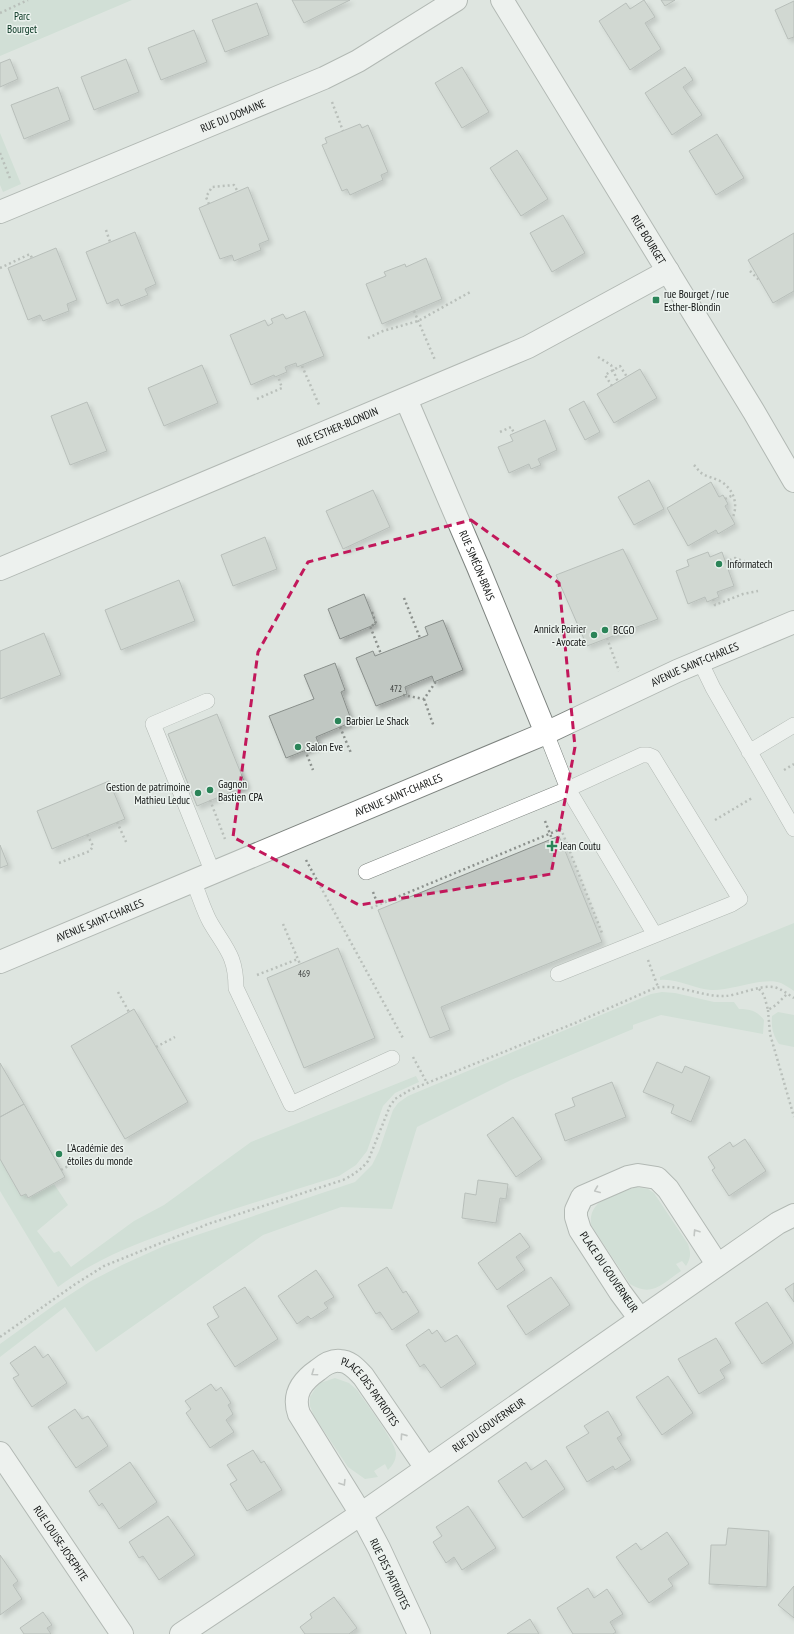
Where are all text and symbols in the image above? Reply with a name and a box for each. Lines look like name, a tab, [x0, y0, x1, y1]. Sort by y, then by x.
park label: Parc Bourget	[7, 9, 37, 36]
street label: RUE DU DOMAINE	[198, 96, 268, 135]
street label: RUE BOURGET	[628, 213, 669, 267]
place label: rue Bourget / rue Esther-Blondin	[664, 287, 729, 314]
marker: rue Bourget / rue Esther-Blondin	[651, 295, 661, 305]
street label: RUE ESTHER-BLONDIN	[295, 404, 380, 450]
street label: RUE SIMÉON-BRAIS	[456, 528, 498, 603]
place label: Informatech	[727, 557, 773, 571]
marker: Informatech	[714, 559, 724, 569]
place label: Annick Poirier - Avocate	[534, 622, 586, 649]
place label: BCGO	[613, 623, 634, 637]
marker: BCGO	[600, 625, 610, 635]
marker: Annick Poirier - Avocate	[589, 630, 599, 640]
street label: AVENUE SAINT-CHARLES	[649, 639, 741, 689]
house number: 472	[390, 683, 402, 694]
place label: Barbier Le Shack	[346, 714, 409, 728]
marker: Barbier Le Shack	[333, 716, 343, 726]
place label: Salon Eve	[306, 740, 344, 754]
marker: Salon Eve	[293, 742, 303, 752]
street label: AVENUE SAINT-CHARLES	[352, 770, 445, 820]
place label: Gagnon Bastien CPA	[218, 777, 264, 804]
place label: Gestion de patrimoine Mathieu Leduc	[106, 780, 190, 807]
marker: Gagnon Bastien CPA	[205, 785, 215, 795]
marker: Gestion de patrimoine Mathieu Leduc	[193, 788, 203, 798]
place label: Jean Coutu	[559, 839, 601, 853]
marker: Jean Coutu	[547, 841, 557, 851]
street label: AVENUE SAINT-CHARLES	[53, 895, 146, 945]
house number: 469	[298, 968, 310, 979]
place label: L'Académie des étoiles du monde	[67, 1141, 133, 1168]
marker: L'Académie des étoiles du monde	[54, 1149, 64, 1159]
one-way arrow	[593, 1185, 600, 1193]
street label: PLACE DU GOUVERNEUR	[577, 1229, 641, 1315]
one-way arrow	[694, 1229, 701, 1236]
street label: PLACE DES PATRIOTES	[340, 1354, 402, 1429]
one-way arrow	[311, 1368, 318, 1375]
street label: RUE DU GOUVERNEUR	[449, 1395, 528, 1455]
one-way arrow	[400, 1433, 408, 1440]
one-way arrow	[338, 1479, 345, 1486]
street label: RUE LOUISE-JOSEPHTE	[31, 1503, 91, 1584]
street label: RUE DES PATRIOTES	[367, 1536, 413, 1612]

